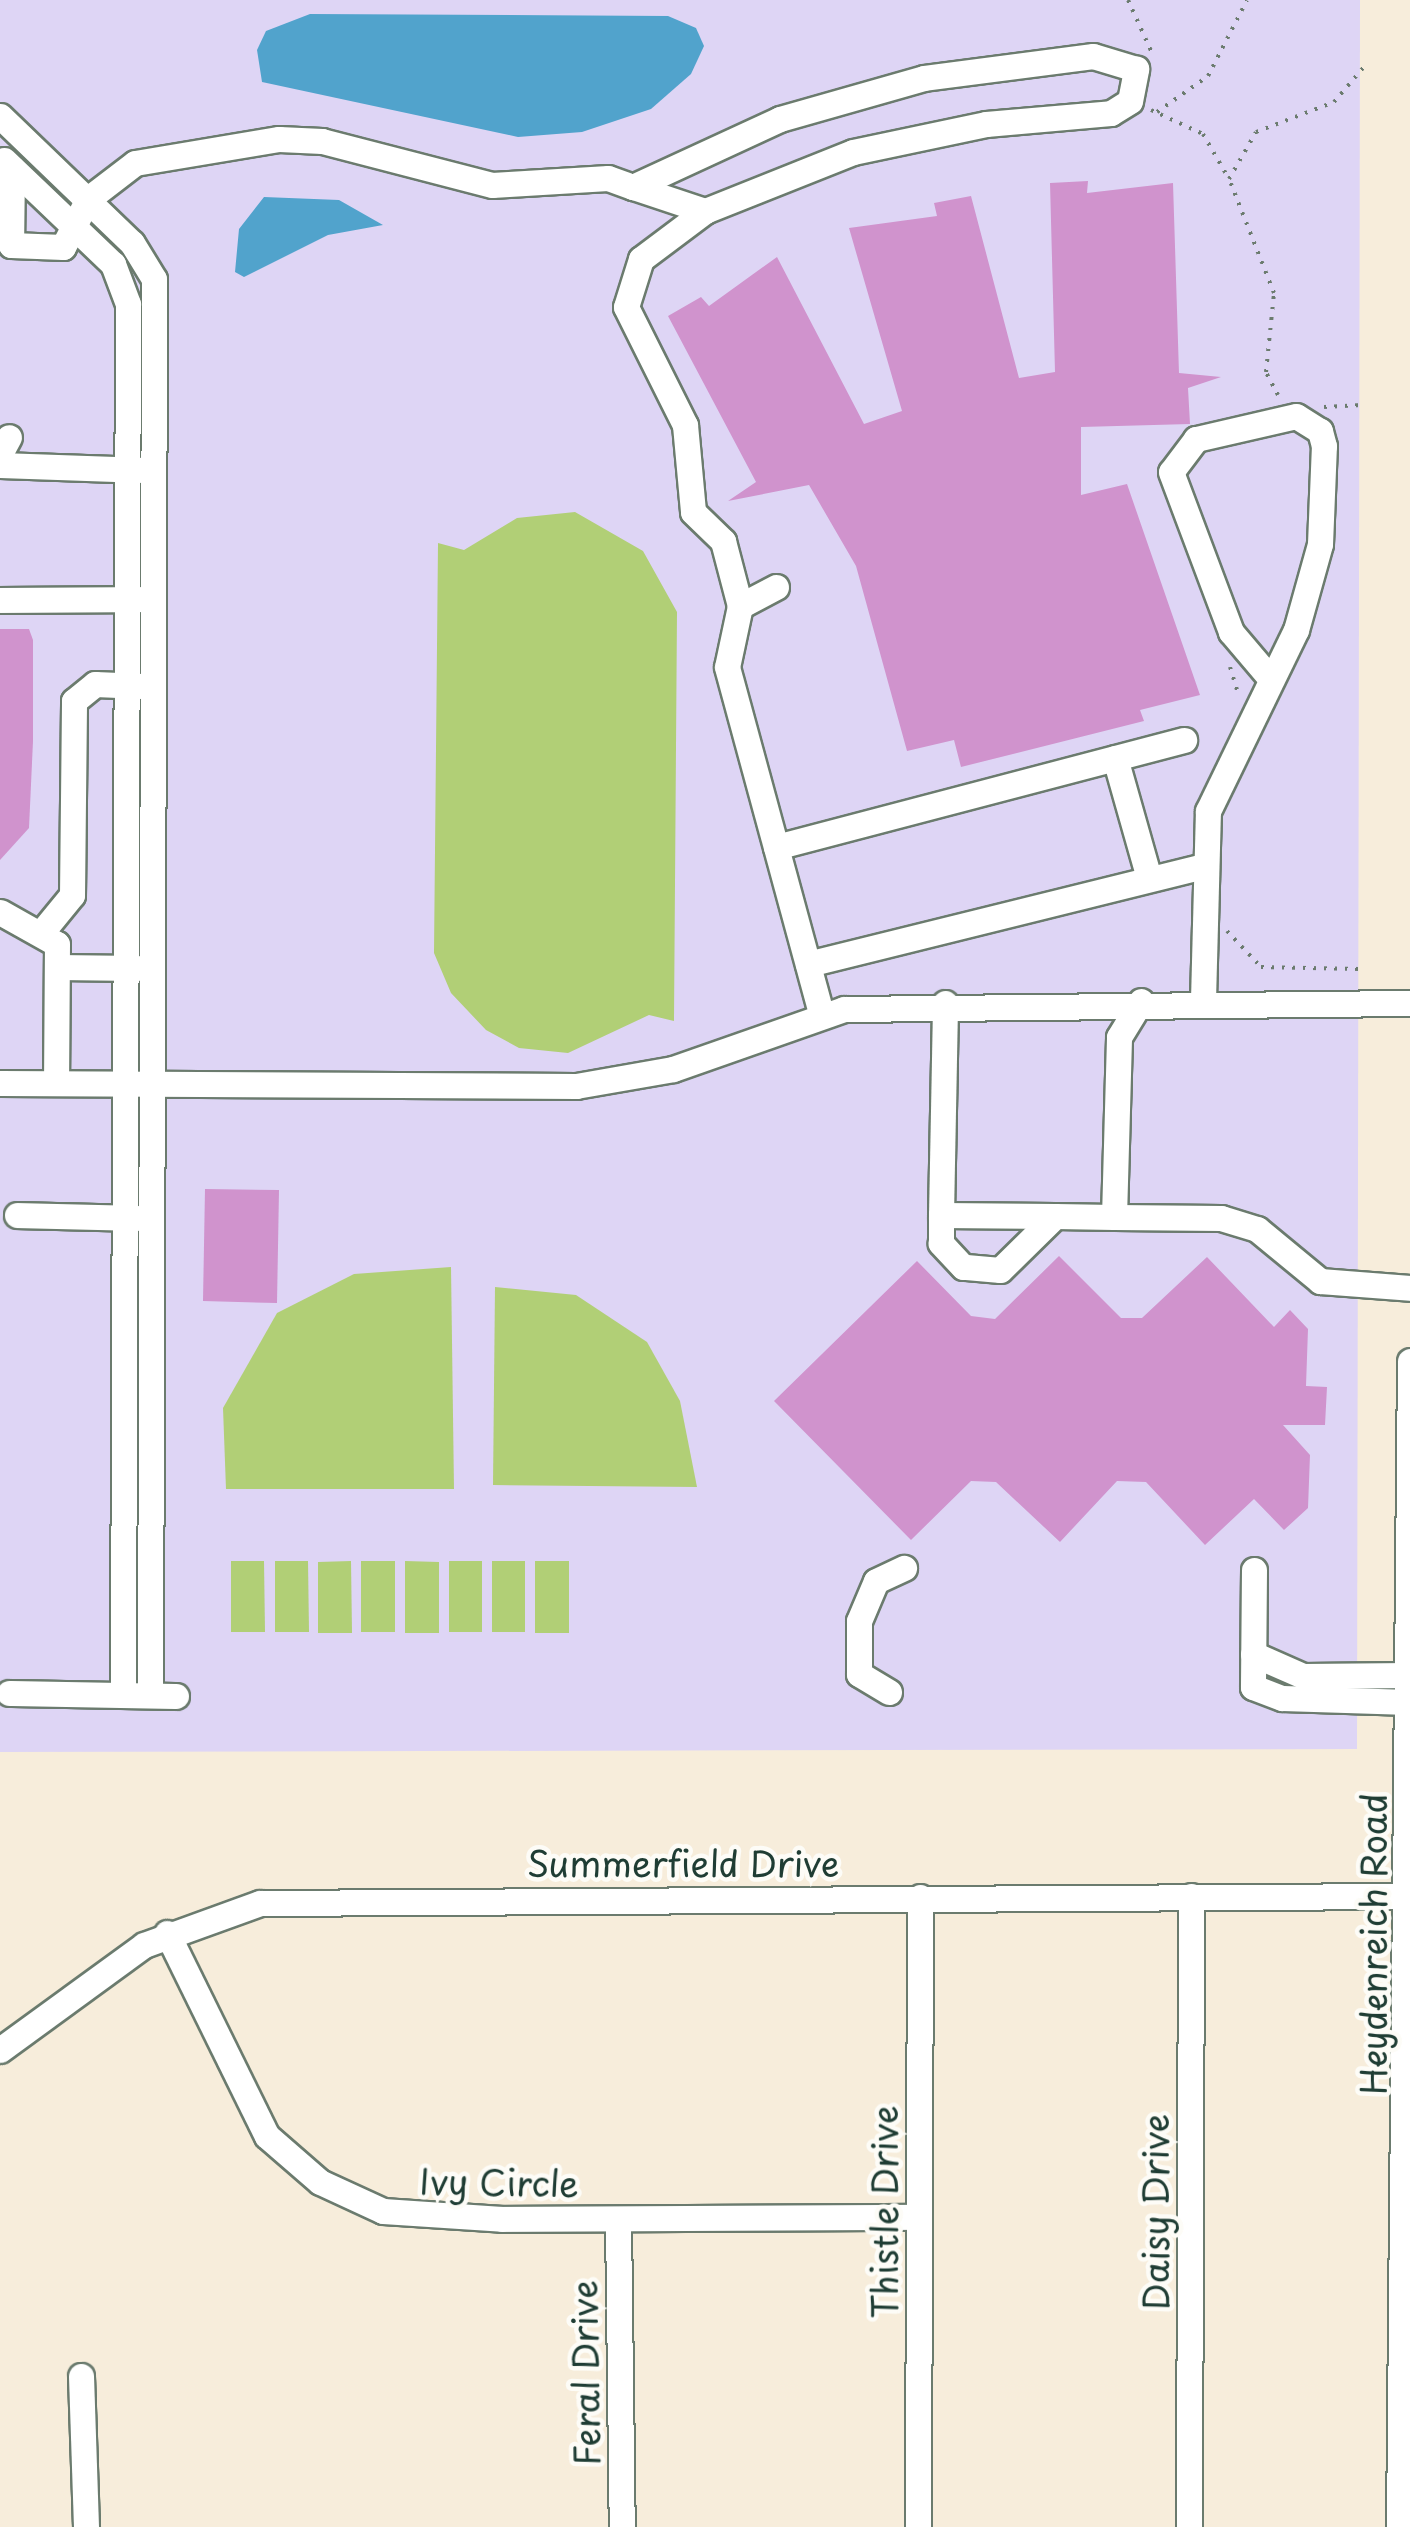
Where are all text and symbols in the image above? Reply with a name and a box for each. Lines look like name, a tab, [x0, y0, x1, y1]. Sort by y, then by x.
street label: Heydenreich Road	[1352, 1793, 1394, 2095]
street label: Summerfield Drive	[527, 1842, 839, 1884]
street label: Thistle Drive	[863, 2105, 905, 2319]
street label: Daisy Drive	[1134, 2114, 1176, 2310]
street label: Ivy Circle	[419, 2160, 579, 2204]
street label: Feral Drive	[562, 2280, 608, 2466]

